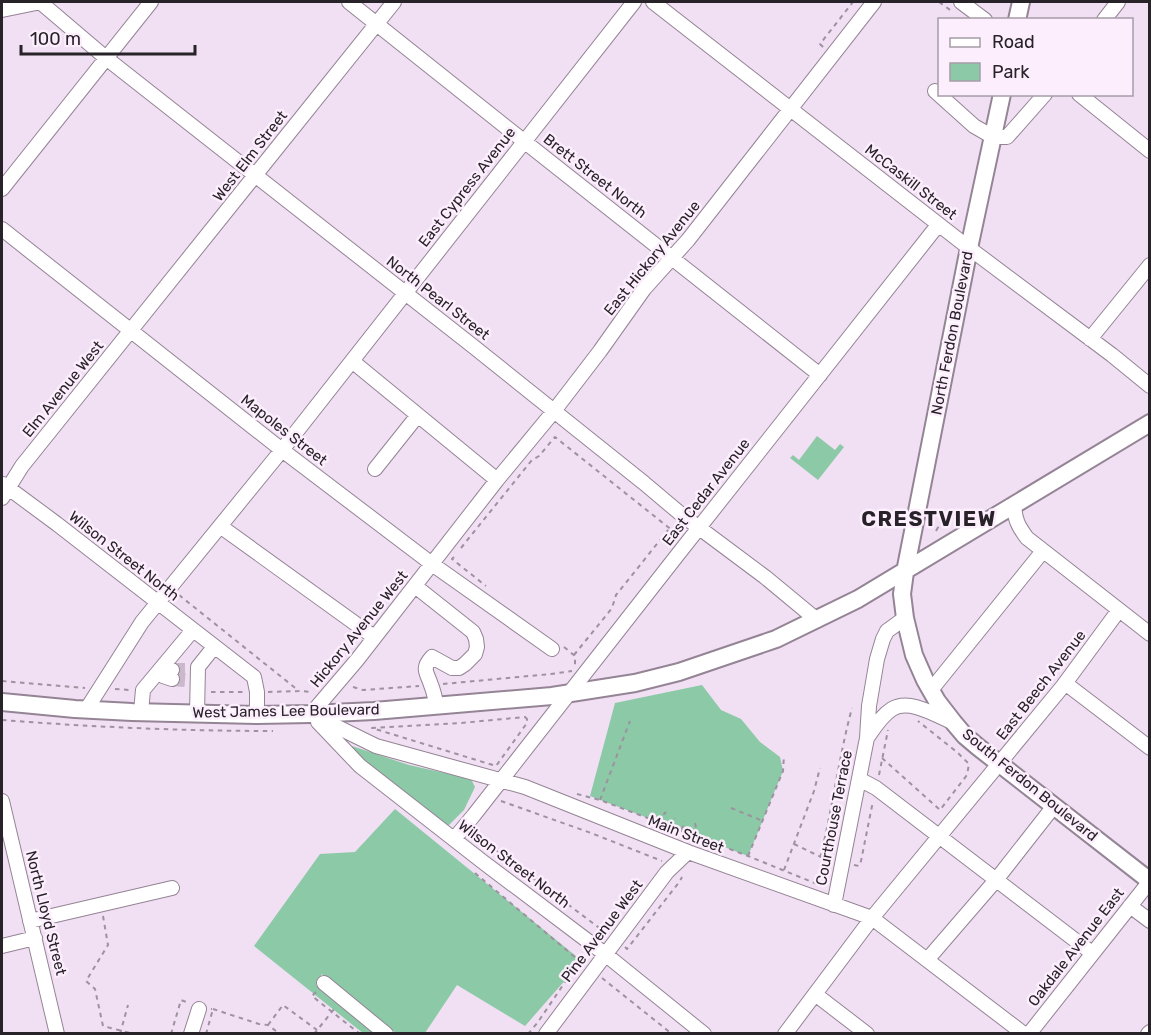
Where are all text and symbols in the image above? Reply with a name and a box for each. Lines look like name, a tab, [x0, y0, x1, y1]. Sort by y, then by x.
scale bar	[21, 18, 195, 56]
legend	[938, 18, 1133, 96]
text: 100 m	[30, 28, 81, 50]
text: Road	[992, 31, 1035, 53]
text: Park	[992, 61, 1030, 83]
street label: West Elm Street	[209, 107, 291, 205]
street label: East Cypress Avenue	[415, 124, 519, 250]
street label: Brett Street North	[540, 130, 650, 222]
street label: McCaskill Street	[861, 140, 961, 224]
street label: East Hickory Avenue	[600, 197, 704, 319]
street label: North Ferdon Boulevard	[927, 250, 977, 416]
street label: North Pearl Street	[383, 252, 493, 344]
street label: Elm Avenue West	[19, 337, 107, 441]
street label: Mapoles Street	[237, 391, 331, 469]
street label: East Cedar Avenue	[658, 435, 754, 549]
district label: CRESTVIEW	[861, 506, 997, 531]
street label: Wilson Street North	[65, 507, 183, 605]
street label: Hickory Avenue West	[306, 567, 412, 691]
street label: East Beech Avenue	[992, 626, 1090, 744]
street label: West James Lee Boulevard	[192, 700, 380, 722]
street label: South Ferdon Boulevard	[959, 725, 1101, 845]
street label: Courthouse Terrace	[812, 749, 856, 887]
street label: Main Street	[645, 811, 727, 857]
street label: Wilson Street North	[455, 816, 573, 912]
street label: North Lloyd Street	[22, 849, 70, 977]
street label: Pine Avenue West	[558, 876, 646, 986]
street label: Oakdale Avenue East	[1024, 884, 1128, 1010]

